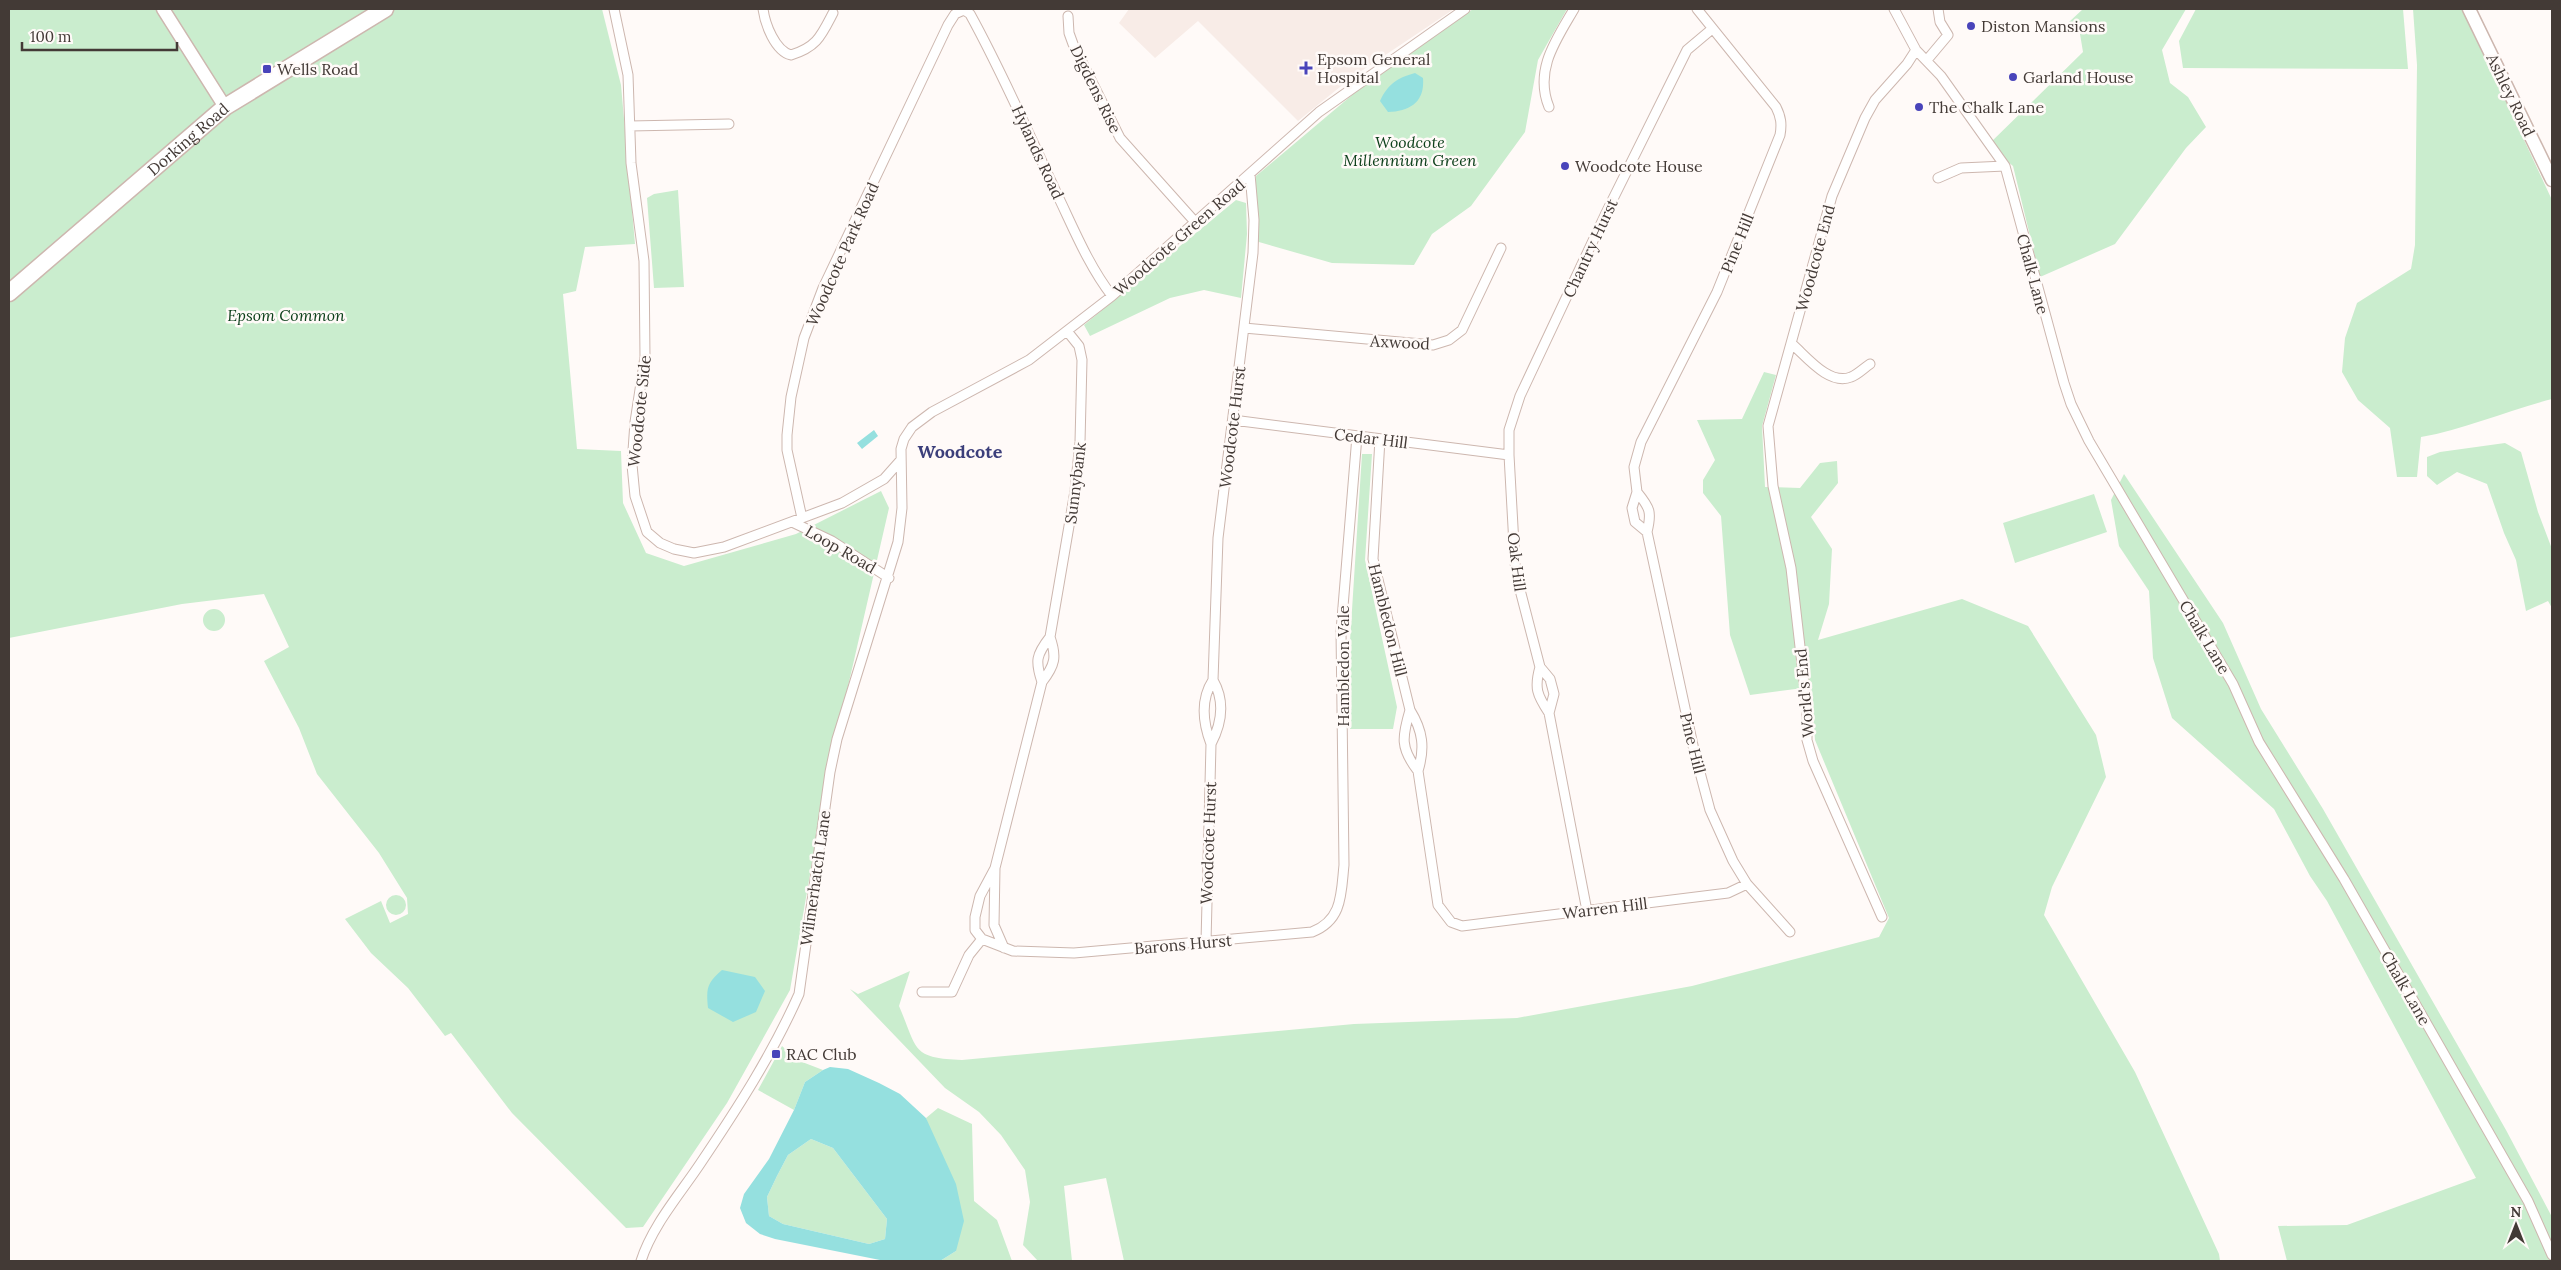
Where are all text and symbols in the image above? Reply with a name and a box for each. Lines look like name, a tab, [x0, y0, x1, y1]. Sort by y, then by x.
place label: Diston Mansions	[1981, 16, 2105, 36]
scale bar	[22, 20, 178, 52]
marker: Diston Mansions	[1965, 20, 1977, 32]
text: 100 m	[30, 27, 71, 46]
street label: Digdens Rise	[1066, 42, 1126, 137]
place label: Epsom General Hospital	[1317, 49, 1430, 87]
street label: Ashley Road	[2482, 49, 2540, 140]
place label: Wells Road	[277, 59, 359, 79]
marker: Epsom General Hospital	[1299, 61, 1313, 75]
marker: Wells Road	[261, 63, 273, 75]
place label: Garland House	[2023, 67, 2134, 87]
marker: Garland House	[2007, 71, 2019, 83]
place label: The Chalk Lane	[1929, 97, 2044, 117]
street label: Dorking Road	[143, 98, 233, 180]
marker: The Chalk Lane	[1913, 101, 1925, 113]
street label: Hylands Road	[1008, 102, 1069, 202]
park label: Woodcote Millennium Green	[1343, 132, 1477, 170]
place label: Woodcote House	[1575, 156, 1703, 176]
marker: Woodcote House	[1559, 160, 1571, 172]
street label: Woodcote Green Road	[1109, 174, 1249, 300]
street label: Woodcote Park Road	[801, 179, 883, 329]
street label: Chantry Hurst	[1558, 195, 1622, 301]
street label: Woodcote End	[1791, 202, 1839, 314]
street label: Pine Hill	[1716, 210, 1758, 276]
street label: Chalk Lane	[2013, 232, 2053, 317]
park label: Epsom Common	[227, 305, 345, 325]
street label: Axwood	[1369, 330, 1431, 354]
street label: Woodcote Side	[623, 354, 655, 468]
street label: Woodcote Hurst	[1215, 364, 1249, 489]
street label: Cedar Hill	[1333, 424, 1409, 452]
district label: Woodcote	[918, 440, 1003, 463]
street label: Sunnybank	[1060, 441, 1090, 525]
street label: Loop Road	[802, 521, 881, 578]
street label: Oak Hill	[1503, 531, 1531, 593]
street label: Hambledon Hill	[1364, 562, 1412, 678]
street label: Chalk Lane	[2175, 597, 2235, 678]
street label: Hambledon Vale	[1333, 605, 1353, 727]
street label: World's End	[1790, 647, 1818, 739]
street label: Pine Hill	[1676, 710, 1710, 776]
street label: Woodcote Hurst	[1196, 781, 1220, 905]
street label: Wilmerhatch Lane	[796, 809, 834, 947]
street label: Warren Hill	[1561, 893, 1649, 923]
street label: Barons Hurst	[1133, 930, 1233, 958]
street label: Chalk Lane	[2377, 947, 2435, 1029]
place label: RAC Club	[786, 1044, 857, 1064]
marker: RAC Club	[770, 1048, 782, 1060]
north arrow	[2491, 1200, 2541, 1250]
text: N	[2511, 1203, 2522, 1221]

